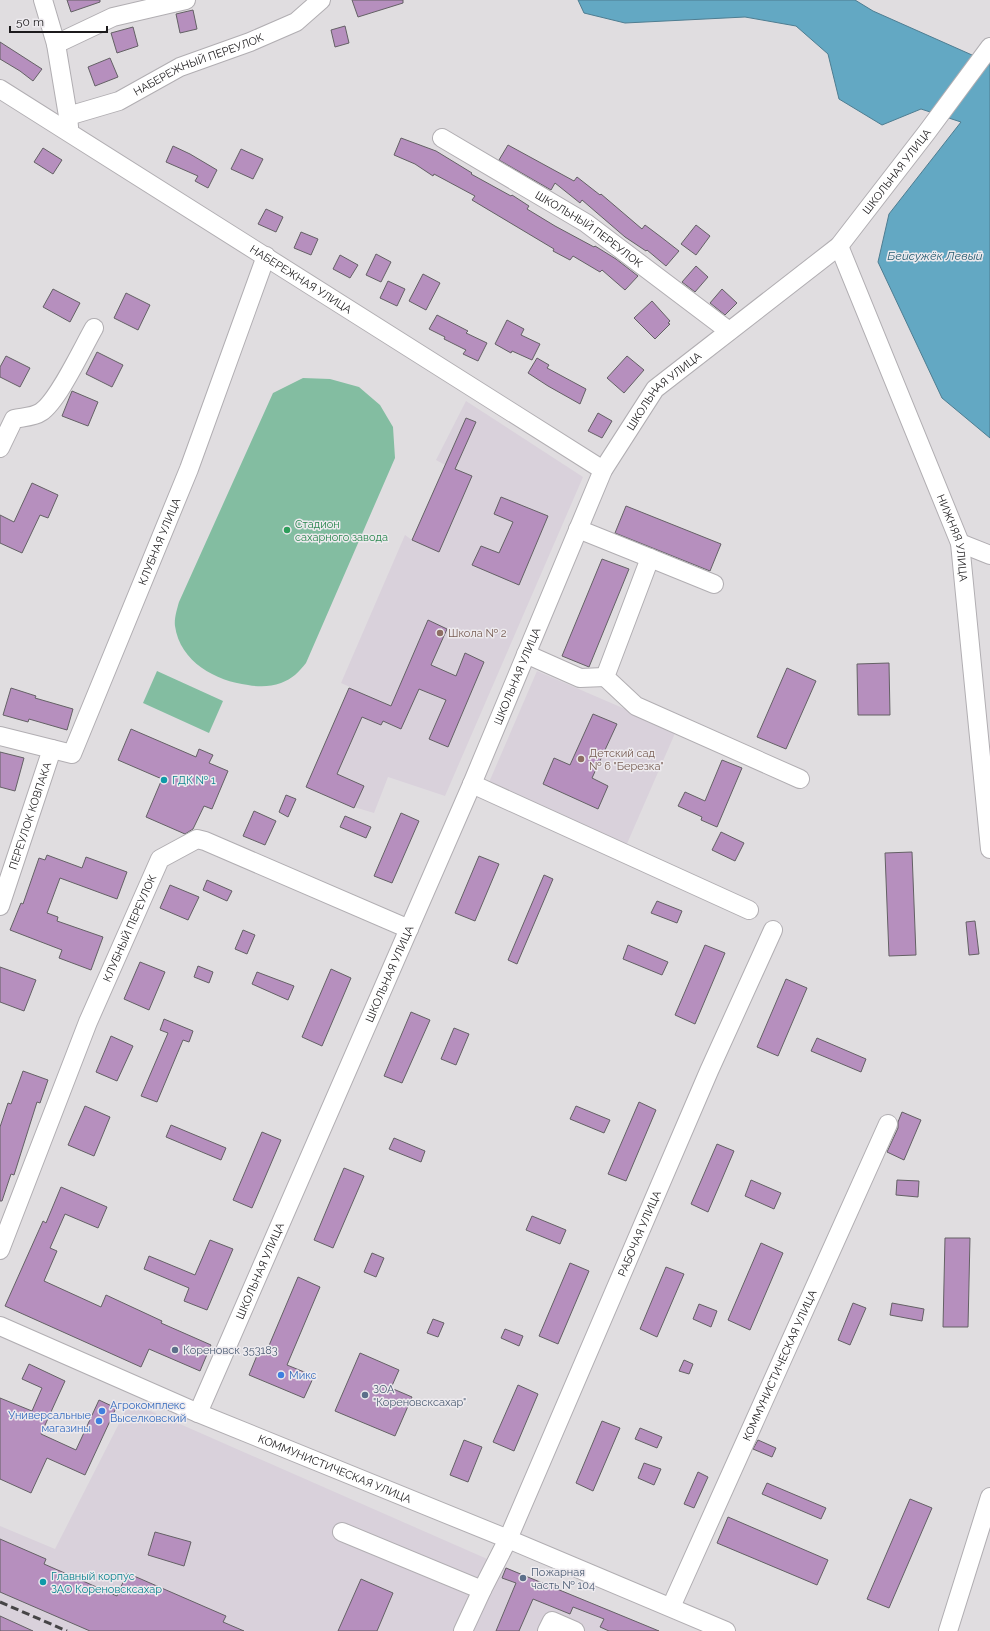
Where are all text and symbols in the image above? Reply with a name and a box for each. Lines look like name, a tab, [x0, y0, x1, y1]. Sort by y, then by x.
scale bar	[10, 8, 107, 34]
text: 50 m	[16, 15, 44, 29]
street label: НАБЕРЕЖНЫЙ ПЕРЕУЛОК	[131, 31, 266, 99]
street label: ШКОЛЬНАЯ УЛИЦА	[860, 126, 934, 217]
street label: ШКОЛЬНЫЙ ПЕРЕУЛОК	[533, 189, 645, 270]
street label: НАБЕРЕЖНАЯ УЛИЦА	[247, 243, 354, 317]
water label: Бейсужёк Левый	[887, 249, 983, 263]
street label: ШКОЛЬНАЯ УЛИЦА	[624, 349, 704, 433]
street label: НИЖНЯЯ УЛИЦА	[934, 492, 970, 583]
street label: КЛУБНАЯ УЛИЦА	[136, 496, 184, 587]
place label: Стадион сахарного завода	[295, 518, 388, 544]
marker: Стадион сахарного завода	[282, 525, 292, 535]
street label: ШКОЛЬНАЯ УЛИЦА	[491, 625, 544, 727]
place label: Школа № 2	[448, 627, 507, 640]
marker: Школа № 2	[435, 628, 445, 638]
place label: Детский сад № 6 "Березка"	[589, 747, 663, 773]
marker: Детский сад № 6 "Березка"	[576, 754, 586, 764]
street label: ПЕРЕУЛОК КОВПАКА	[6, 760, 54, 871]
place label: ГДК № 1	[172, 774, 216, 787]
marker: ГДК № 1	[159, 775, 169, 785]
street label: КЛУБНЫЙ ПЕРЕУЛОК	[101, 873, 159, 984]
street label: ШКОЛЬНАЯ УЛИЦА	[363, 923, 417, 1024]
street label: РАБОЧАЯ УЛИЦА	[616, 1188, 664, 1279]
street label: ШКОЛЬНАЯ УЛИЦА	[234, 1220, 287, 1321]
street label: КОММУНИСТИЧЕСКАЯ УЛИЦА	[740, 1287, 820, 1443]
place label: Кореновск 353183	[183, 1344, 278, 1357]
marker: Кореновск 353183	[170, 1345, 180, 1355]
place label: Микс	[289, 1369, 317, 1382]
marker: Микс	[276, 1370, 286, 1380]
place label: ЗОА "Кореновсксахар"	[373, 1383, 466, 1409]
marker: ЗОА "Кореновсксахар"	[360, 1390, 370, 1400]
place label: Агрокомплекс Выселковский	[110, 1399, 186, 1425]
marker: Агрокомплекс Выселковский	[97, 1406, 107, 1416]
place label: Универсальные магазины	[8, 1409, 92, 1435]
marker: Универсальные магазины	[94, 1416, 104, 1426]
street label: КОММУНИСТИЧЕСКАЯ УЛИЦА	[256, 1432, 414, 1506]
place label: Пожарная часть № 104	[531, 1566, 595, 1592]
place label: Главный корпус ЗАО Кореновсксахар	[51, 1570, 162, 1596]
marker: Пожарная часть № 104	[518, 1573, 528, 1583]
marker: Главный корпус ЗАО Кореновсксахар	[38, 1577, 48, 1587]

